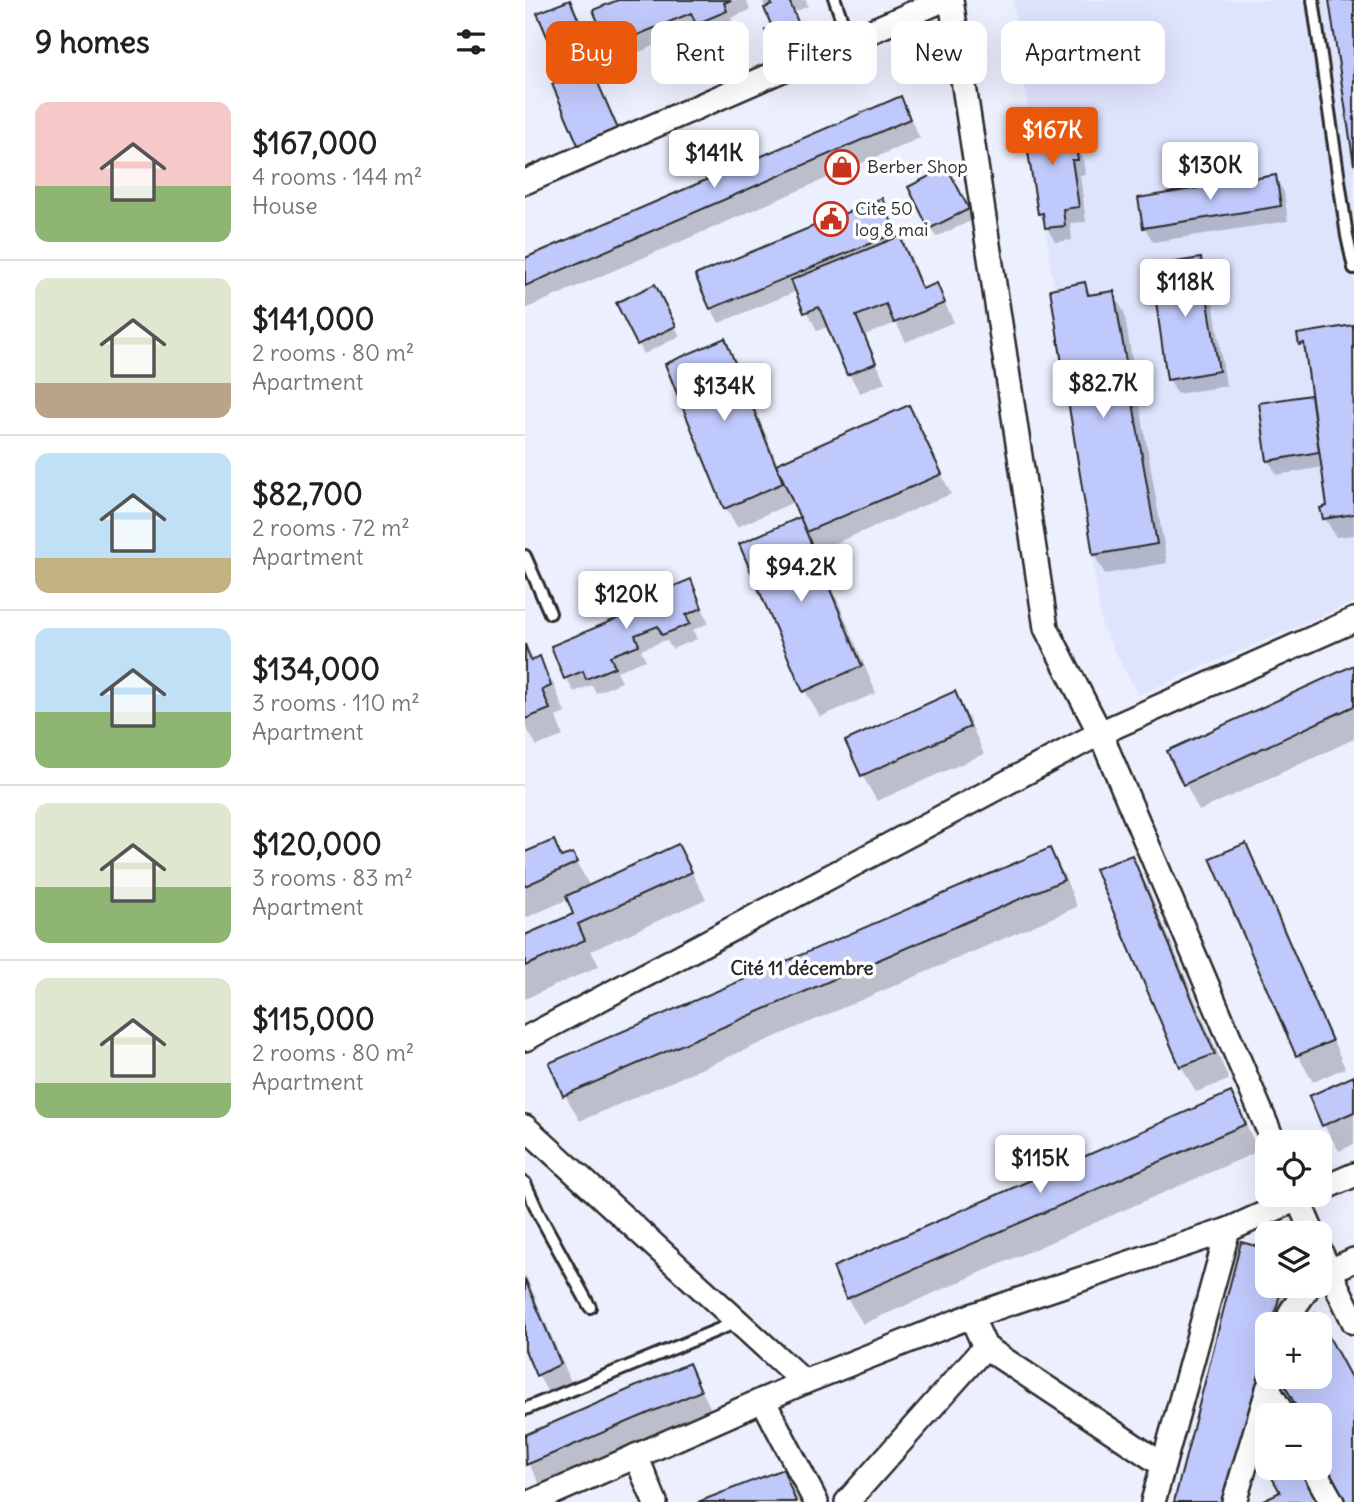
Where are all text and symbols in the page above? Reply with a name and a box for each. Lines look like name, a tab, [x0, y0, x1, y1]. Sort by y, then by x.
chip: Buy	[546, 21, 637, 84]
chip: Rent	[651, 21, 749, 84]
chip: Filters	[763, 21, 877, 84]
chip: New	[891, 21, 987, 84]
chip: Apartment	[1001, 21, 1165, 84]
text: 9 homes	[35, 23, 150, 61]
icon: filters	[452, 23, 490, 61]
pin: $167K	[1003, 108, 1101, 167]
text: $167K	[1022, 115, 1082, 144]
text: $167,000	[252, 124, 378, 162]
icon: home	[91, 130, 175, 214]
pin: $141K	[665, 130, 763, 190]
text: $141K	[685, 138, 743, 167]
pin: $130K	[1161, 142, 1259, 202]
shop icon: Berber Shop	[823, 148, 861, 186]
text: $130K	[1178, 150, 1242, 179]
place label: Berber Shop	[867, 155, 968, 178]
text: 4 rooms · 144 m²	[252, 162, 422, 191]
text: House	[252, 191, 318, 220]
place label: Cite 50 log 8 mai	[855, 197, 928, 241]
public building icon: Cite 50 log 8 mai	[812, 200, 850, 238]
pin: $118K	[1136, 260, 1234, 319]
text: $118K	[1156, 267, 1214, 296]
text: $141,000	[252, 300, 375, 338]
icon: home	[91, 306, 175, 390]
text: 2 rooms · 80 m²	[252, 338, 414, 367]
pin: $82.7K	[1046, 360, 1160, 420]
pin: $134K	[675, 364, 773, 423]
text: Apartment	[252, 367, 364, 396]
text: $82.7K	[1069, 368, 1137, 397]
text: $134K	[693, 371, 755, 400]
text: $82,700	[252, 475, 363, 513]
icon: home	[91, 481, 175, 565]
text: 2 rooms · 72 m²	[252, 513, 410, 542]
text: Apartment	[252, 542, 364, 571]
pin: $94.2K	[744, 544, 858, 604]
text: $94.2K	[766, 552, 836, 581]
pin: $120K	[577, 572, 675, 631]
text: $120K	[594, 579, 658, 608]
text: $134,000	[252, 650, 380, 688]
icon: home	[91, 656, 175, 740]
text: 3 rooms · 110 m²	[252, 688, 420, 717]
text: Apartment	[252, 717, 364, 746]
text: $120,000	[252, 825, 382, 863]
icon: home	[91, 831, 175, 915]
text: 3 rooms · 83 m²	[252, 863, 413, 892]
text: Apartment	[252, 892, 364, 921]
district label: Cité 11 décembre	[731, 956, 873, 980]
text: $115,000	[252, 1000, 375, 1038]
icon: home	[91, 1006, 175, 1090]
text: 2 rooms · 80 m²	[252, 1038, 414, 1067]
text: Apartment	[252, 1067, 364, 1096]
map controls	[1255, 1130, 1332, 1480]
button: locate	[1255, 1130, 1332, 1207]
pin: $115K	[991, 1136, 1089, 1195]
text: $115K	[1011, 1143, 1069, 1172]
button: layers	[1255, 1221, 1332, 1298]
button: +	[1255, 1312, 1332, 1389]
button: −	[1255, 1403, 1332, 1480]

